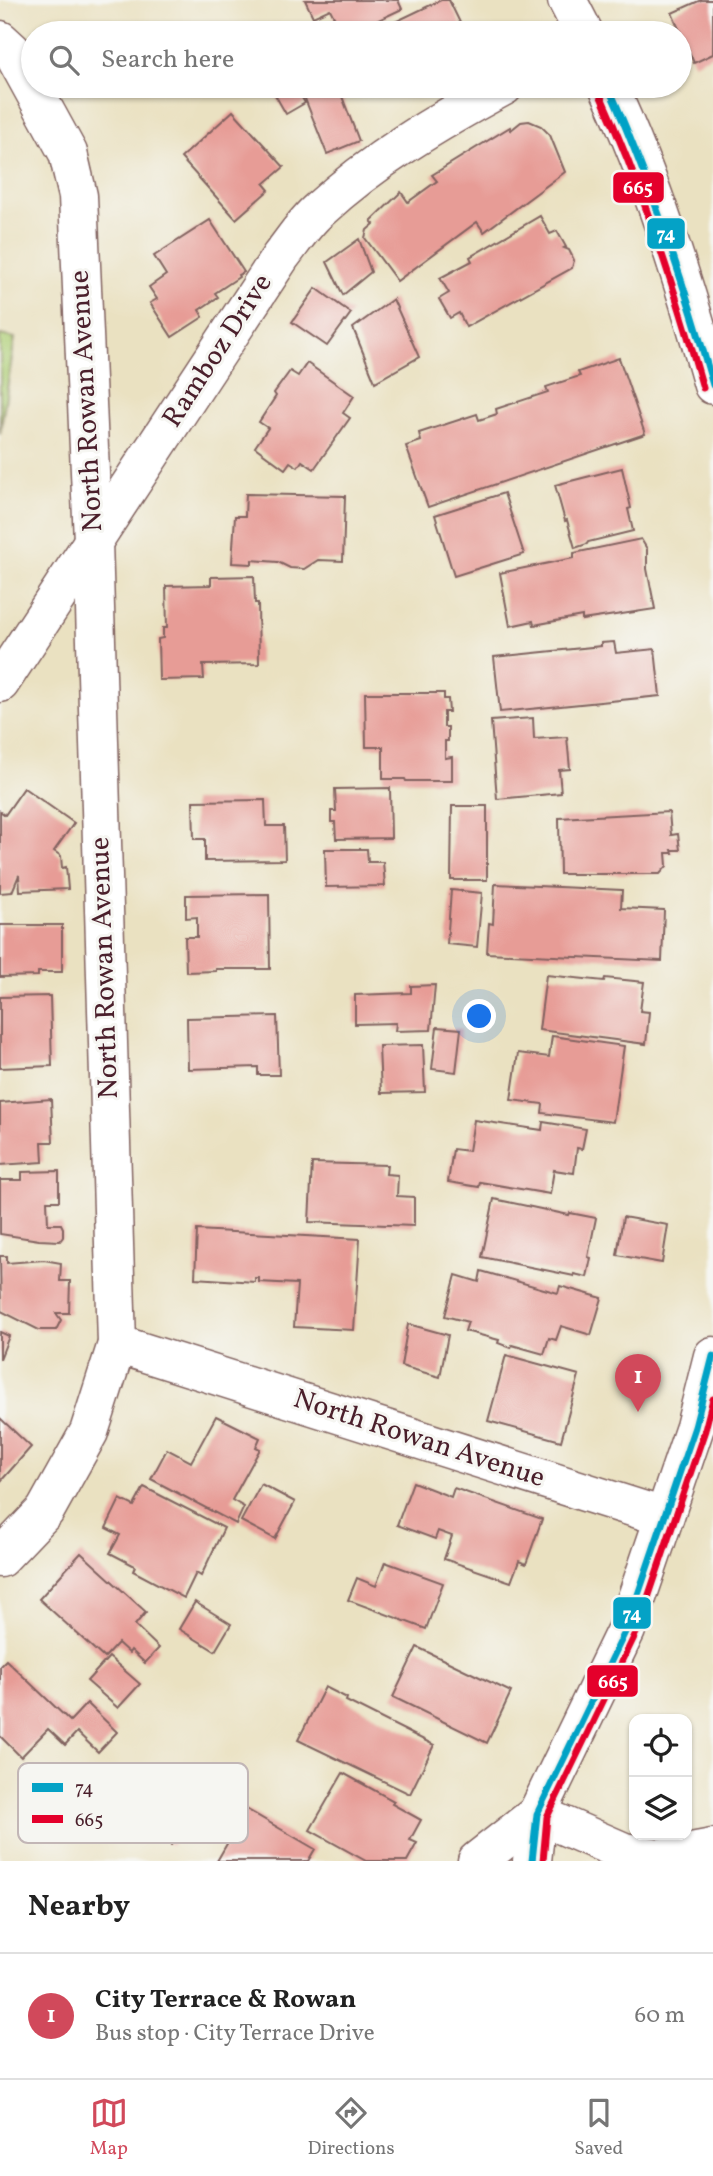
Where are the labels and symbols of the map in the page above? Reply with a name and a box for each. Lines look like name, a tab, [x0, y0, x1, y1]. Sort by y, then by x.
line badge: 665	[612, 171, 665, 204]
text: 665	[623, 176, 653, 202]
line badge: 74	[646, 217, 686, 250]
text: 74	[656, 222, 676, 248]
street label: Ramboz Drive	[154, 267, 282, 435]
street label: North Rowan Avenue	[61, 269, 113, 533]
street label: North Rowan Avenue	[81, 836, 129, 1100]
your location	[462, 999, 496, 1033]
pin: 1	[615, 1354, 661, 1412]
street label: North Rowan Avenue	[288, 1380, 550, 1498]
line badge: 74	[612, 1596, 652, 1630]
text: 74	[622, 1602, 642, 1628]
line badge: 665	[586, 1664, 639, 1698]
text: 665	[598, 1670, 628, 1696]
legend	[18, 1763, 248, 1843]
text: 74	[75, 1776, 94, 1802]
text: 665	[75, 1808, 103, 1834]

